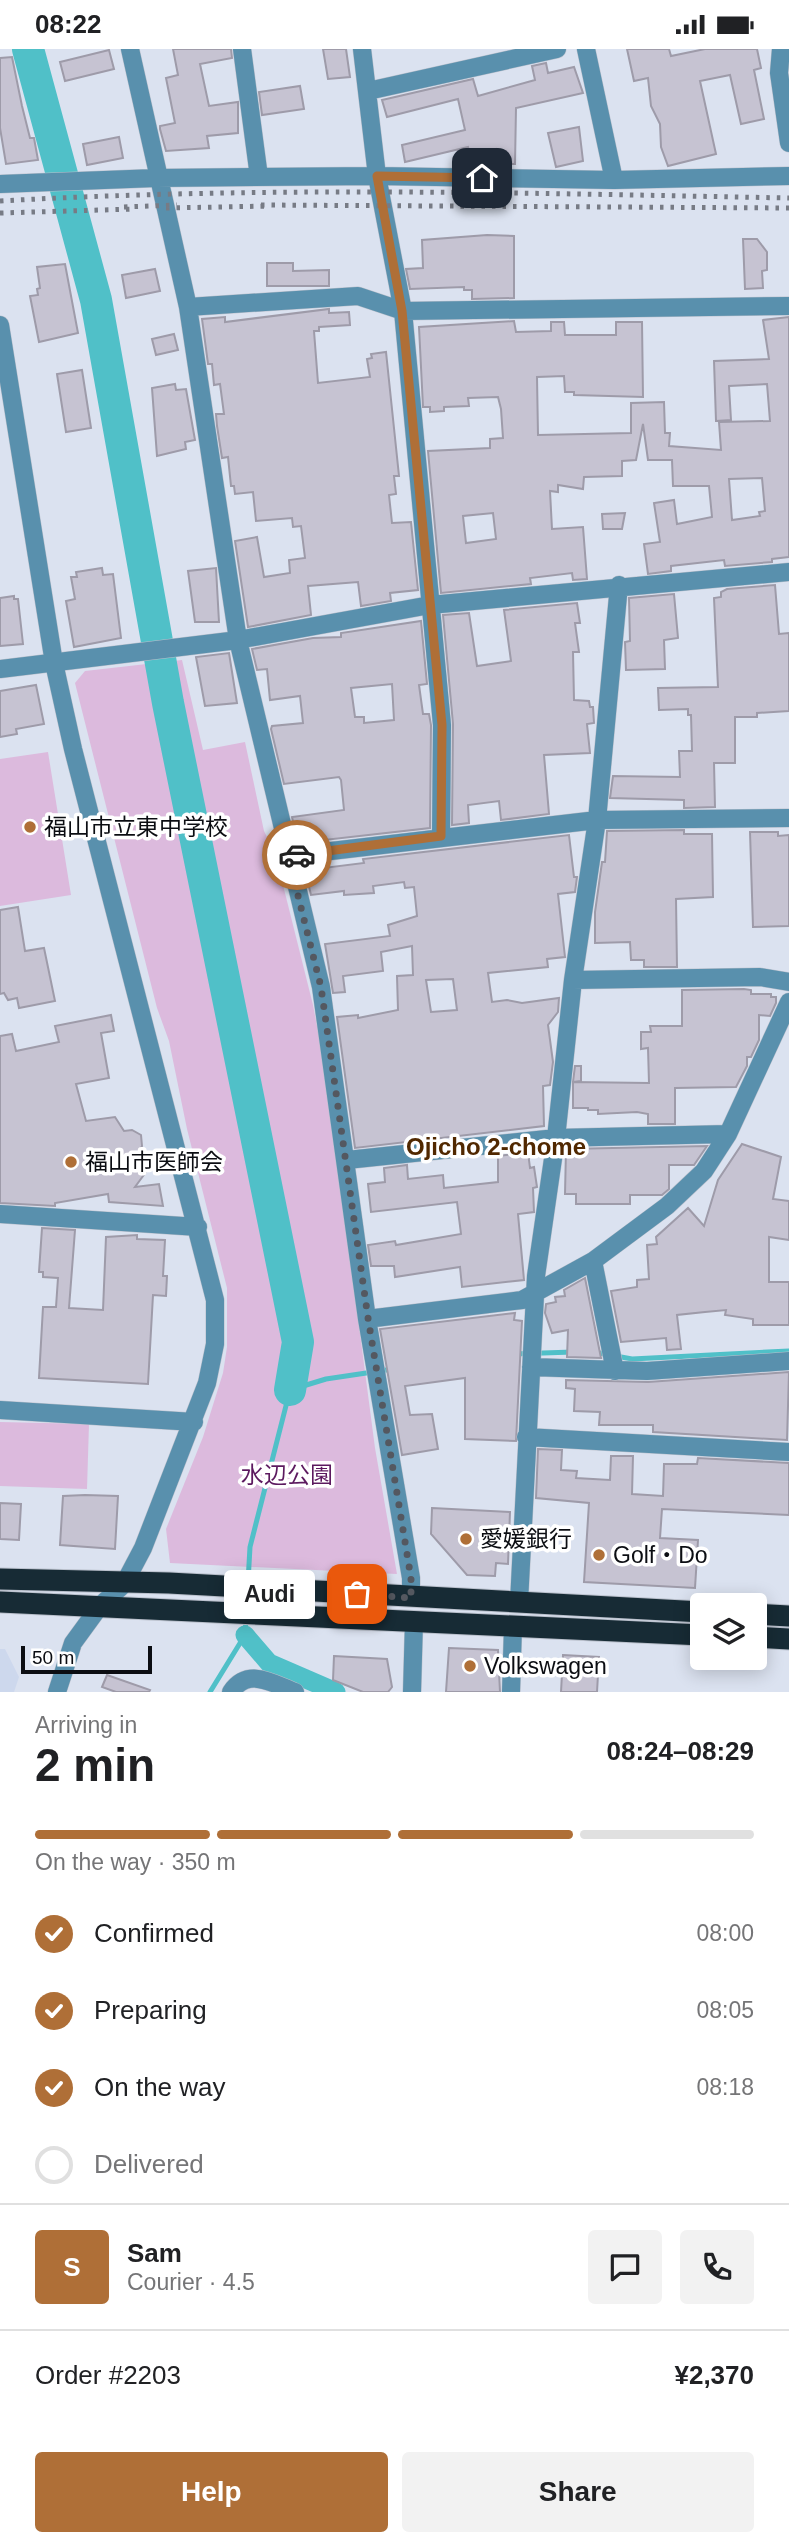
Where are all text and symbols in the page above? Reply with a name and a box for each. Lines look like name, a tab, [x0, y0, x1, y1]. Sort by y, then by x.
text: 08:22	[35, 9, 102, 39]
pin	[452, 148, 512, 208]
icon: home	[463, 159, 501, 197]
place label: 福山市立東中学校	[44, 814, 228, 840]
marker: 福山市立東中学校	[22, 819, 38, 835]
courier	[262, 820, 332, 890]
icon: car	[278, 836, 316, 874]
district label: Ojicho 2-chome	[406, 1133, 586, 1160]
place label: 福山市医師会	[85, 1149, 223, 1175]
marker: 福山市医師会	[63, 1154, 79, 1170]
park label: 水辺公園	[241, 1462, 333, 1488]
place label: 愛媛銀行	[480, 1526, 572, 1552]
marker: 愛媛銀行	[458, 1531, 474, 1547]
place label: Golf・Do	[613, 1542, 708, 1568]
marker: Golf・Do	[591, 1547, 607, 1563]
pin	[327, 1564, 387, 1624]
callout: Audi	[224, 1569, 315, 1619]
icon: bag	[338, 1575, 376, 1613]
text: Audi	[244, 1581, 295, 1607]
map controls	[690, 1593, 767, 1670]
button: layers	[690, 1593, 767, 1670]
scale bar	[21, 1643, 152, 1675]
text: 50 m	[32, 1647, 74, 1668]
place label: Volkswagen	[484, 1653, 607, 1679]
marker: Volkswagen	[462, 1658, 478, 1674]
text: Arriving in	[35, 1712, 137, 1738]
text: 08:24–08:29	[607, 1736, 754, 1766]
text: 2 min	[35, 1739, 155, 1791]
text: On the way · 350 m	[35, 1849, 236, 1875]
icon: check	[35, 1915, 73, 1953]
text: Confirmed	[94, 1918, 214, 1948]
text: 08:00	[696, 1920, 754, 1946]
icon: check	[35, 1992, 73, 2030]
text: Preparing	[94, 1995, 207, 2025]
text: 08:05	[696, 1997, 754, 2023]
icon: check	[35, 2069, 73, 2107]
text: On the way	[94, 2072, 226, 2102]
text: 08:18	[696, 2074, 754, 2100]
text: Delivered	[94, 2149, 204, 2179]
button: chat	[588, 2230, 662, 2304]
button: phone	[680, 2230, 754, 2304]
text: Sam	[127, 2238, 182, 2268]
text: S	[63, 2252, 81, 2282]
text: Courier · 4.5	[127, 2269, 255, 2295]
text: Order #2203	[35, 2360, 181, 2390]
text: ¥2,370	[674, 2360, 754, 2390]
button: Help	[35, 2452, 388, 2532]
button: Share	[402, 2452, 754, 2532]

